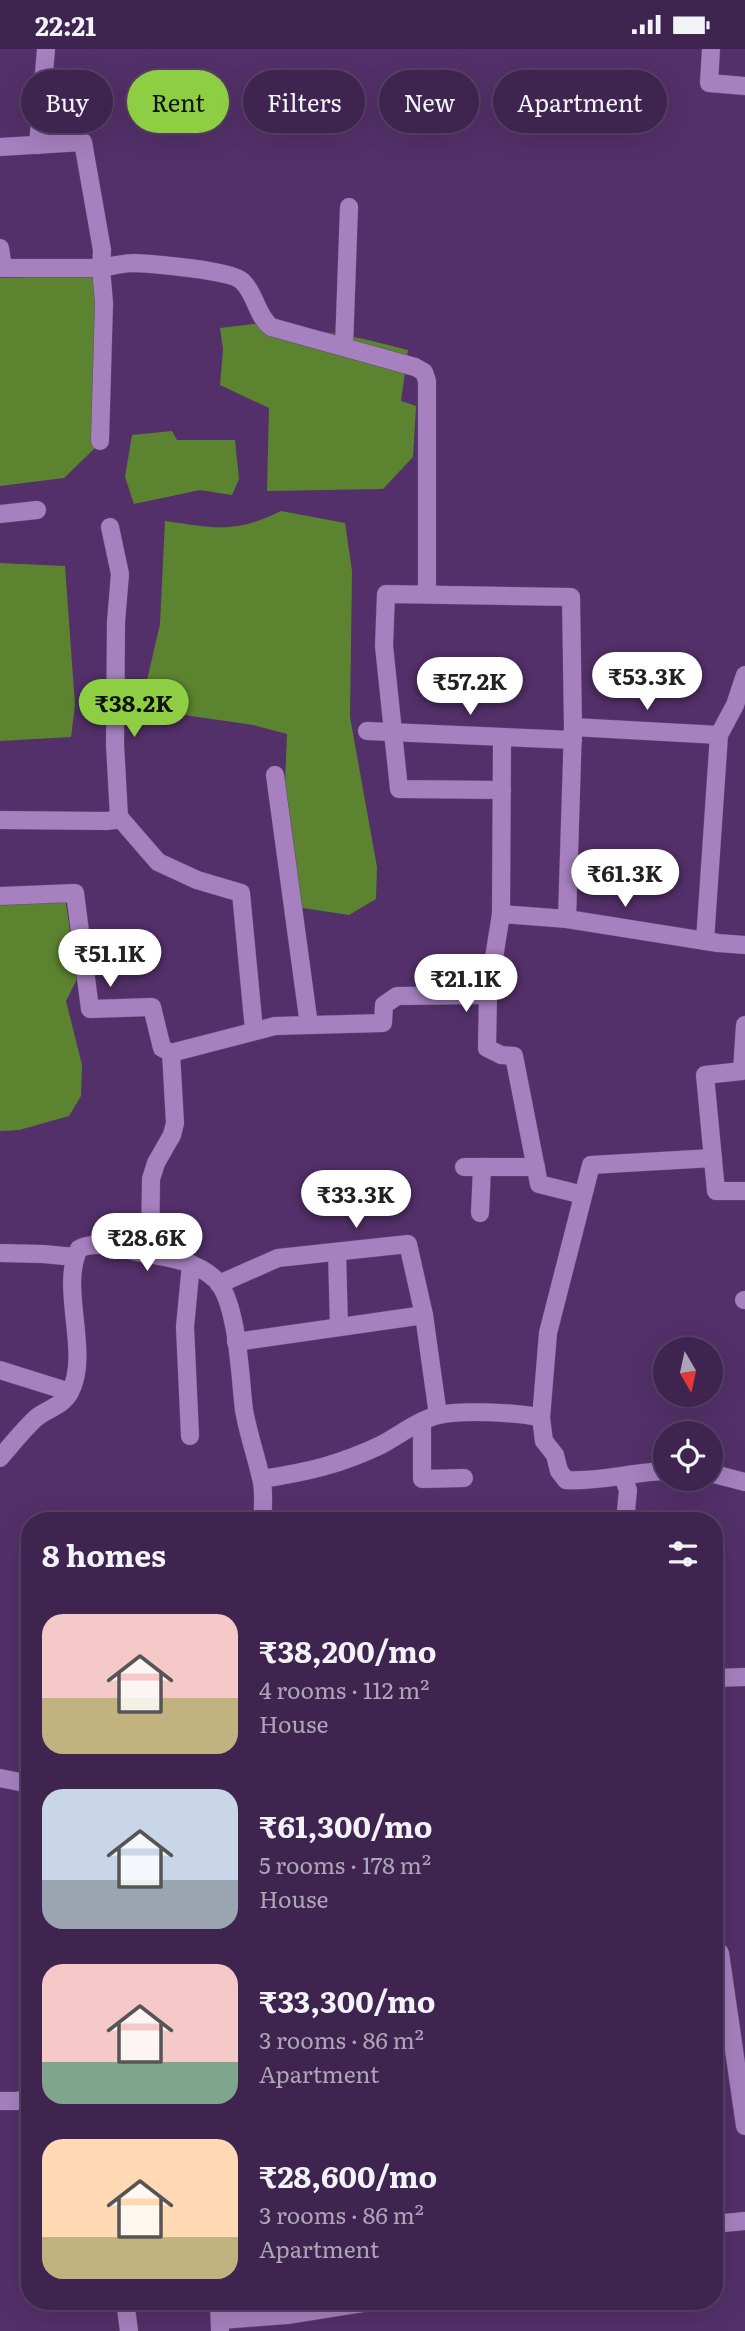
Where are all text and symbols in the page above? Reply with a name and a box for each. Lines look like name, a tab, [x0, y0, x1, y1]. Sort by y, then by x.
text: 22:21	[35, 5, 96, 44]
chip: Buy	[21, 70, 113, 133]
chip: Rent	[127, 70, 229, 133]
chip: Filters	[243, 70, 365, 133]
chip: New	[379, 70, 479, 133]
chip: Apartment	[493, 70, 667, 133]
pin: ₹53.3K	[590, 653, 704, 712]
pin: ₹57.2K	[413, 657, 527, 717]
text: ₹53.3K	[608, 658, 686, 692]
text: ₹57.2K	[433, 663, 507, 697]
pin: ₹38.2K	[77, 679, 191, 739]
text: ₹38.2K	[95, 685, 173, 719]
pin: ₹61.3K	[568, 849, 682, 909]
text: ₹61.3K	[587, 855, 663, 889]
pin: ₹51.1K	[53, 929, 167, 989]
text: ₹51.1K	[74, 935, 146, 969]
pin: ₹21.1K	[409, 955, 523, 1014]
text: ₹21.1K	[430, 960, 502, 994]
pin: ₹33.3K	[299, 1171, 413, 1230]
text: ₹33.3K	[317, 1176, 395, 1210]
pin: ₹28.6K	[90, 1213, 204, 1273]
text: ₹28.6K	[107, 1219, 187, 1253]
north arrow	[653, 1337, 723, 1407]
map controls	[653, 1337, 723, 1491]
button: locate	[653, 1421, 723, 1491]
text: 8 homes	[42, 1532, 166, 1576]
icon: filters	[664, 1535, 702, 1573]
text: ₹38,200/mo	[259, 1628, 436, 1672]
icon: home	[98, 1642, 182, 1726]
text: 4 rooms · 112 m²	[259, 1672, 429, 1706]
text: House	[259, 1706, 328, 1740]
text: ₹61,300/mo	[259, 1803, 433, 1847]
icon: home	[98, 1817, 182, 1901]
text: 5 rooms · 178 m²	[259, 1847, 431, 1881]
text: House	[259, 1881, 328, 1915]
text: ₹33,300/mo	[259, 1978, 435, 2022]
icon: home	[98, 1992, 182, 2076]
text: 3 rooms · 86 m²	[259, 2022, 424, 2056]
text: Apartment	[259, 2056, 379, 2090]
text: ₹28,600/mo	[259, 2153, 437, 2197]
icon: home	[98, 2167, 182, 2251]
text: 3 rooms · 86 m²	[259, 2197, 424, 2231]
text: Apartment	[259, 2231, 379, 2265]

